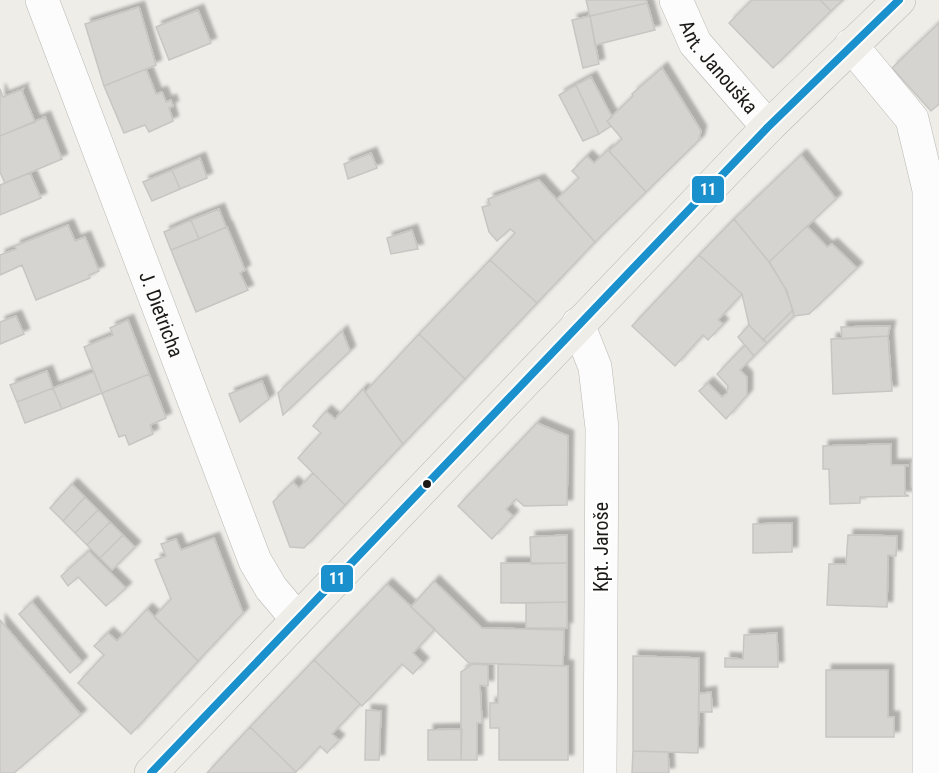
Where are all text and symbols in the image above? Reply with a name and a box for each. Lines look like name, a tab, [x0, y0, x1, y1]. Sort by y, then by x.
street label: Ant. Janouška	[674, 16, 763, 119]
line badge: 11	[691, 175, 725, 204]
text: 11	[700, 180, 716, 199]
street label: J. Dietricha	[134, 268, 188, 360]
unlabelled marker	[421, 478, 433, 490]
street label: Kpt. Jaroše	[589, 502, 613, 592]
line badge: 11	[320, 564, 354, 593]
text: 11	[329, 569, 345, 588]

